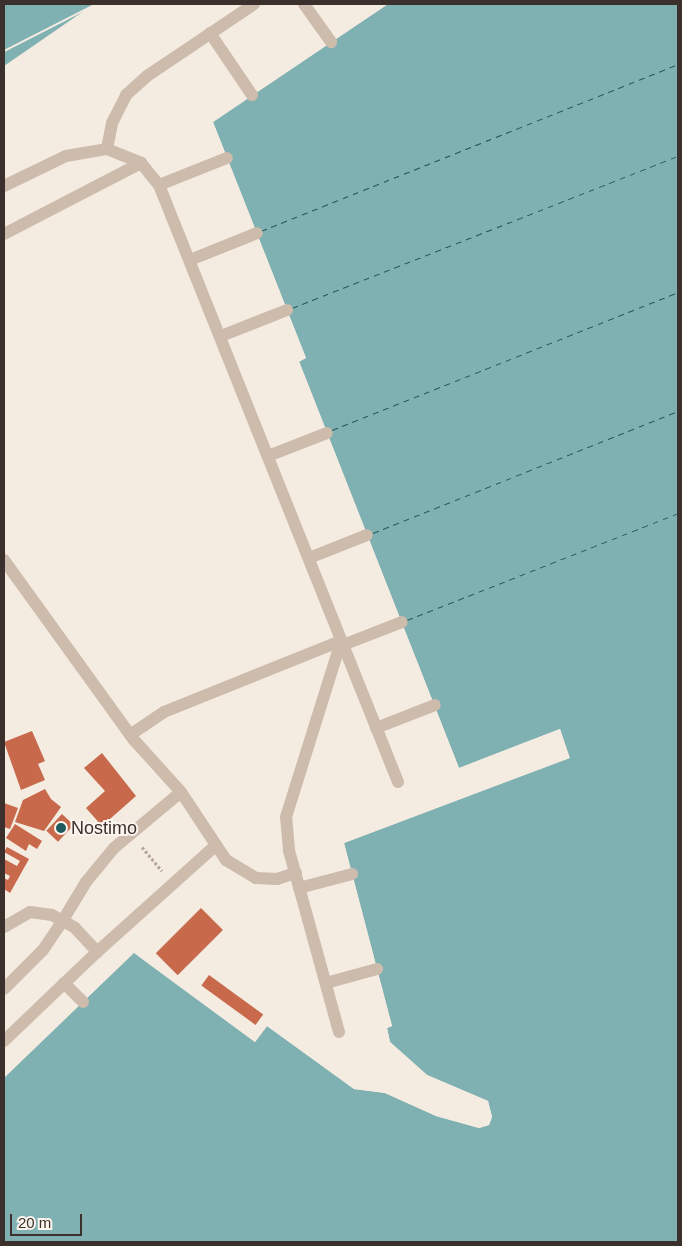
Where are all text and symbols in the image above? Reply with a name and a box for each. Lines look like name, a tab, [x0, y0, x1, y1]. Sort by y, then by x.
place label: Nostimo	[71, 817, 137, 839]
marker: Nostimo	[55, 822, 67, 834]
scale bar	[12, 1204, 85, 1236]
text: 20 m	[18, 1214, 51, 1231]

